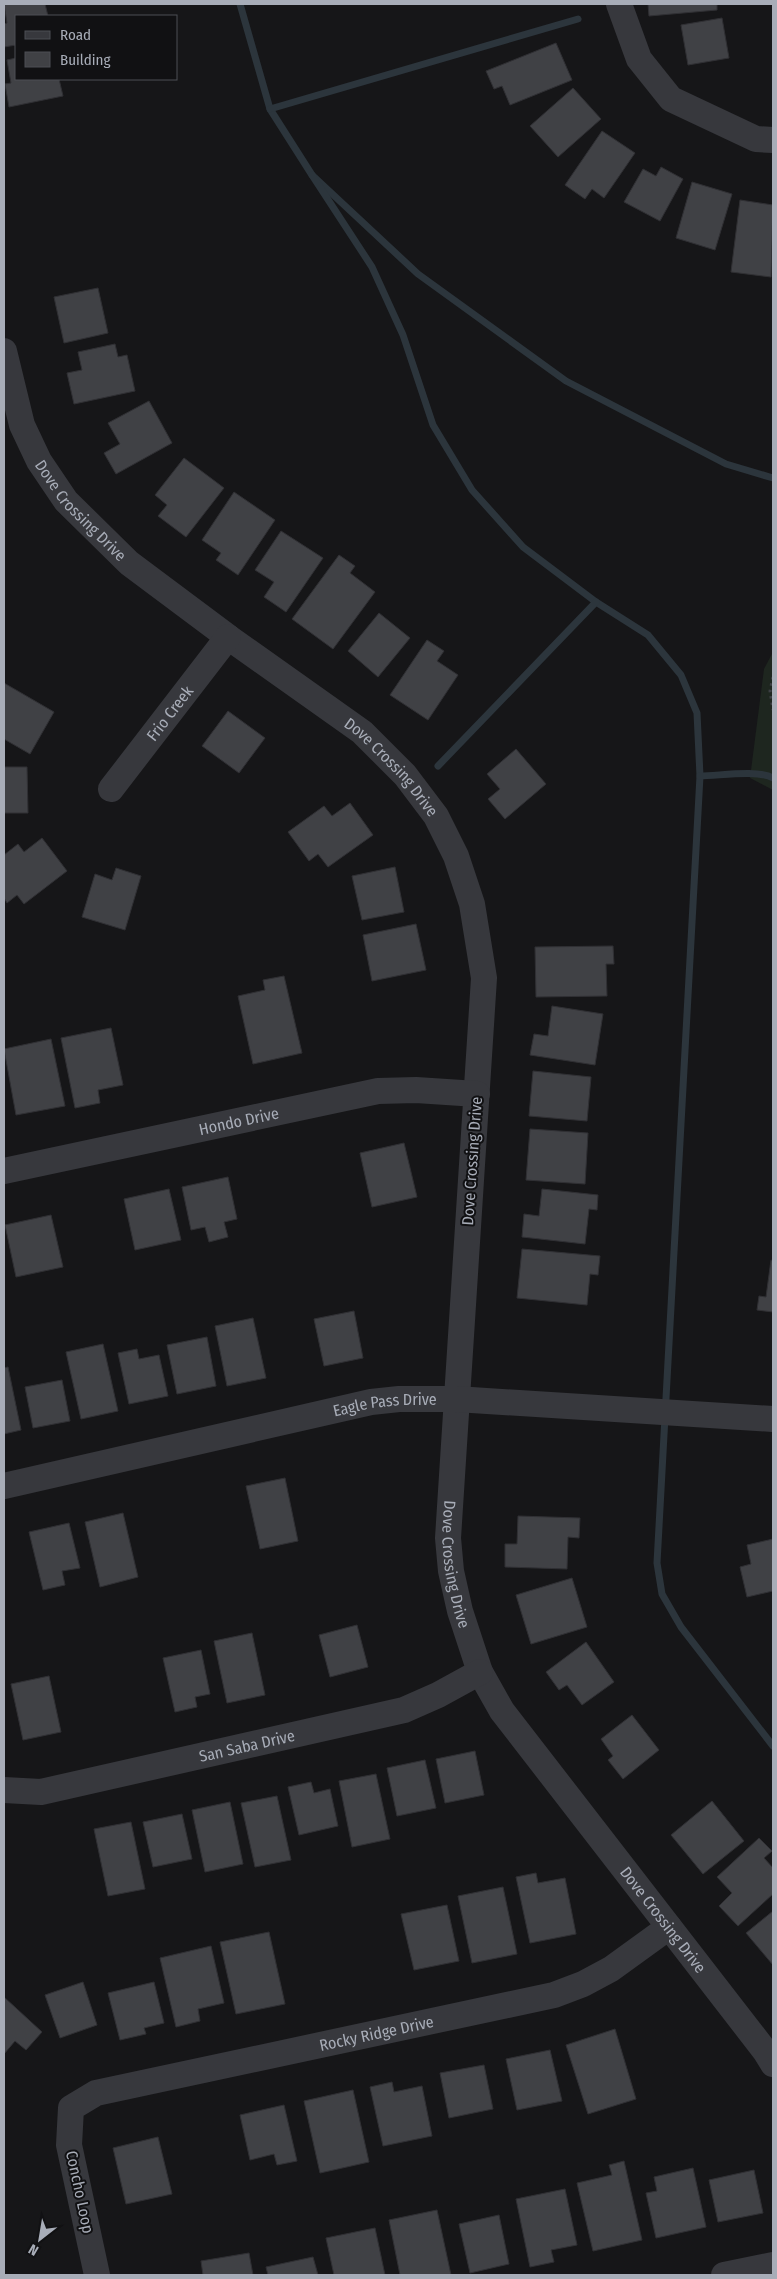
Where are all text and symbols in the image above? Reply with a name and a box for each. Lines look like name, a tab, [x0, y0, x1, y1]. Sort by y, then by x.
legend	[15, 15, 178, 80]
text: Road	[60, 26, 91, 44]
text: Building	[60, 51, 111, 69]
street label: Dove Crossing Drive	[31, 456, 131, 565]
street label: Frio Creek	[142, 681, 197, 744]
street label: Dove Crossing Drive	[341, 713, 442, 820]
street label: Dove Crossing Drive	[458, 1096, 486, 1226]
street label: Hondo Drive	[197, 1103, 280, 1139]
street label: Eagle Pass Drive	[331, 1390, 437, 1420]
street label: Dove Crossing Drive	[438, 1500, 474, 1630]
street label: San Saba Drive	[197, 1725, 297, 1766]
street label: Dove Crossing Drive	[616, 1863, 710, 1977]
street label: Rocky Ridge Drive	[318, 2012, 435, 2054]
street label: Concho Loop	[62, 2149, 98, 2235]
north arrow	[15, 2214, 65, 2264]
text: N	[26, 2240, 42, 2259]

